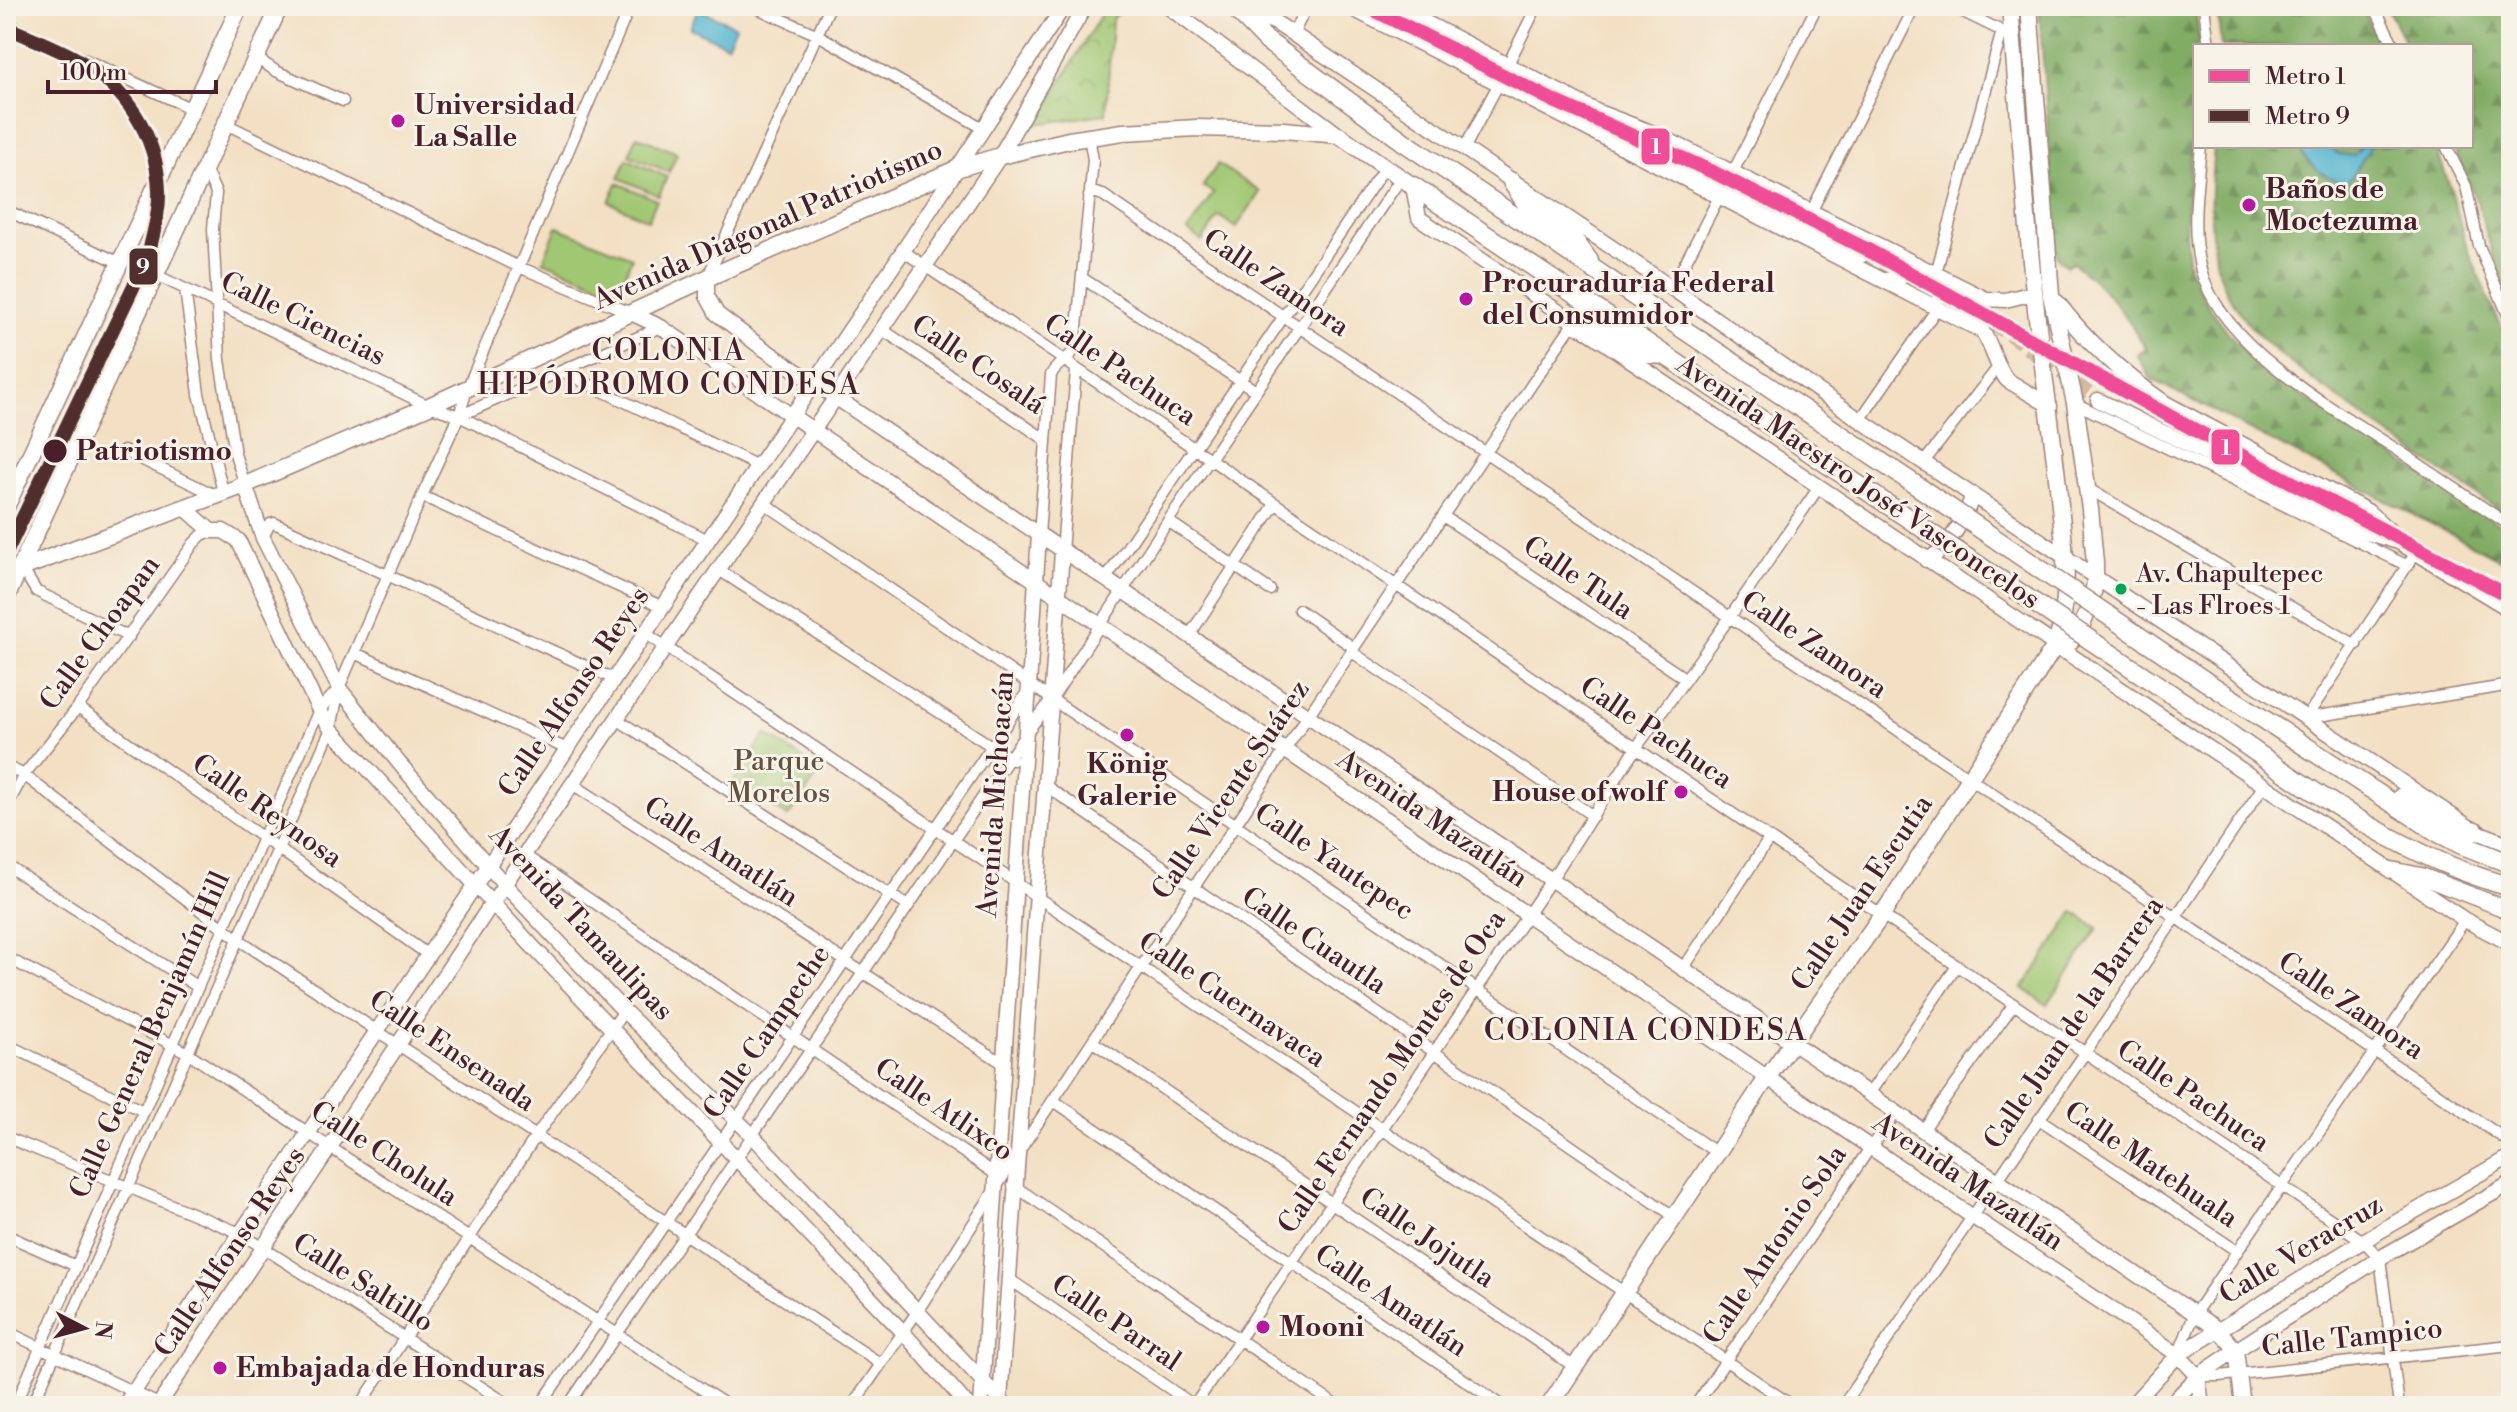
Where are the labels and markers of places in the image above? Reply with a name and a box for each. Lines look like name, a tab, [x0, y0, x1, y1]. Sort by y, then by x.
place label: Universidad La Salle	[414, 88, 576, 155]
marker: Universidad La Salle	[389, 112, 407, 130]
place label: Baños de Moctezuma	[2265, 172, 2419, 239]
marker: Baños de Moctezuma	[2240, 196, 2258, 214]
place label: Procuraduría Federal del Consumidor	[1482, 266, 1775, 333]
marker: Procuraduría Federal del Consumidor	[1457, 290, 1475, 308]
place label: Patriotismo	[76, 434, 232, 469]
marker: Patriotismo	[41, 437, 69, 465]
place label: Av. Chapultepec - Las Flroes 1	[2135, 558, 2323, 622]
marker: Av. Chapultepec - Las Flroes 1	[2113, 581, 2129, 597]
marker: König Galerie	[1118, 726, 1136, 744]
place label: König Galerie	[1077, 747, 1177, 814]
place label: House of wolf	[1492, 775, 1668, 810]
marker: House of wolf	[1672, 783, 1690, 801]
place label: Mooni	[1279, 1310, 1364, 1345]
marker: Mooni	[1254, 1318, 1272, 1336]
place label: Embajada de Honduras	[236, 1351, 545, 1386]
marker: Embajada de Honduras	[211, 1359, 229, 1377]

